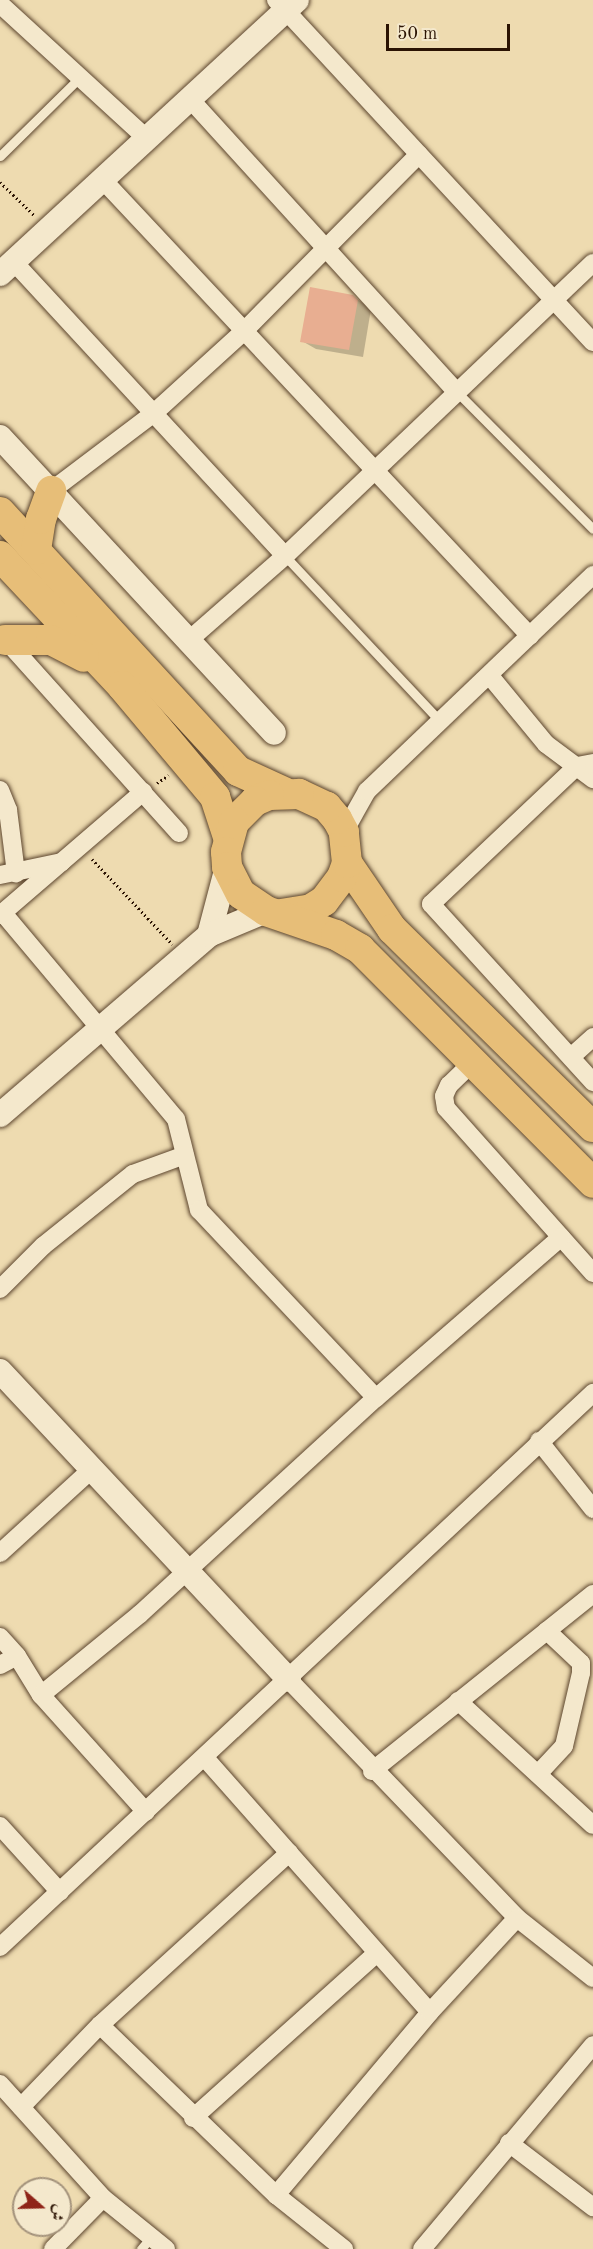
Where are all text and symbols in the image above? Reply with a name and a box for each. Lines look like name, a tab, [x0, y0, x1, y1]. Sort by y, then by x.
scale bar	[389, 12, 514, 50]
text: 50 m	[397, 25, 437, 43]
north arrow	[12, 2177, 72, 2237]
text: ش	[47, 2202, 67, 2223]

